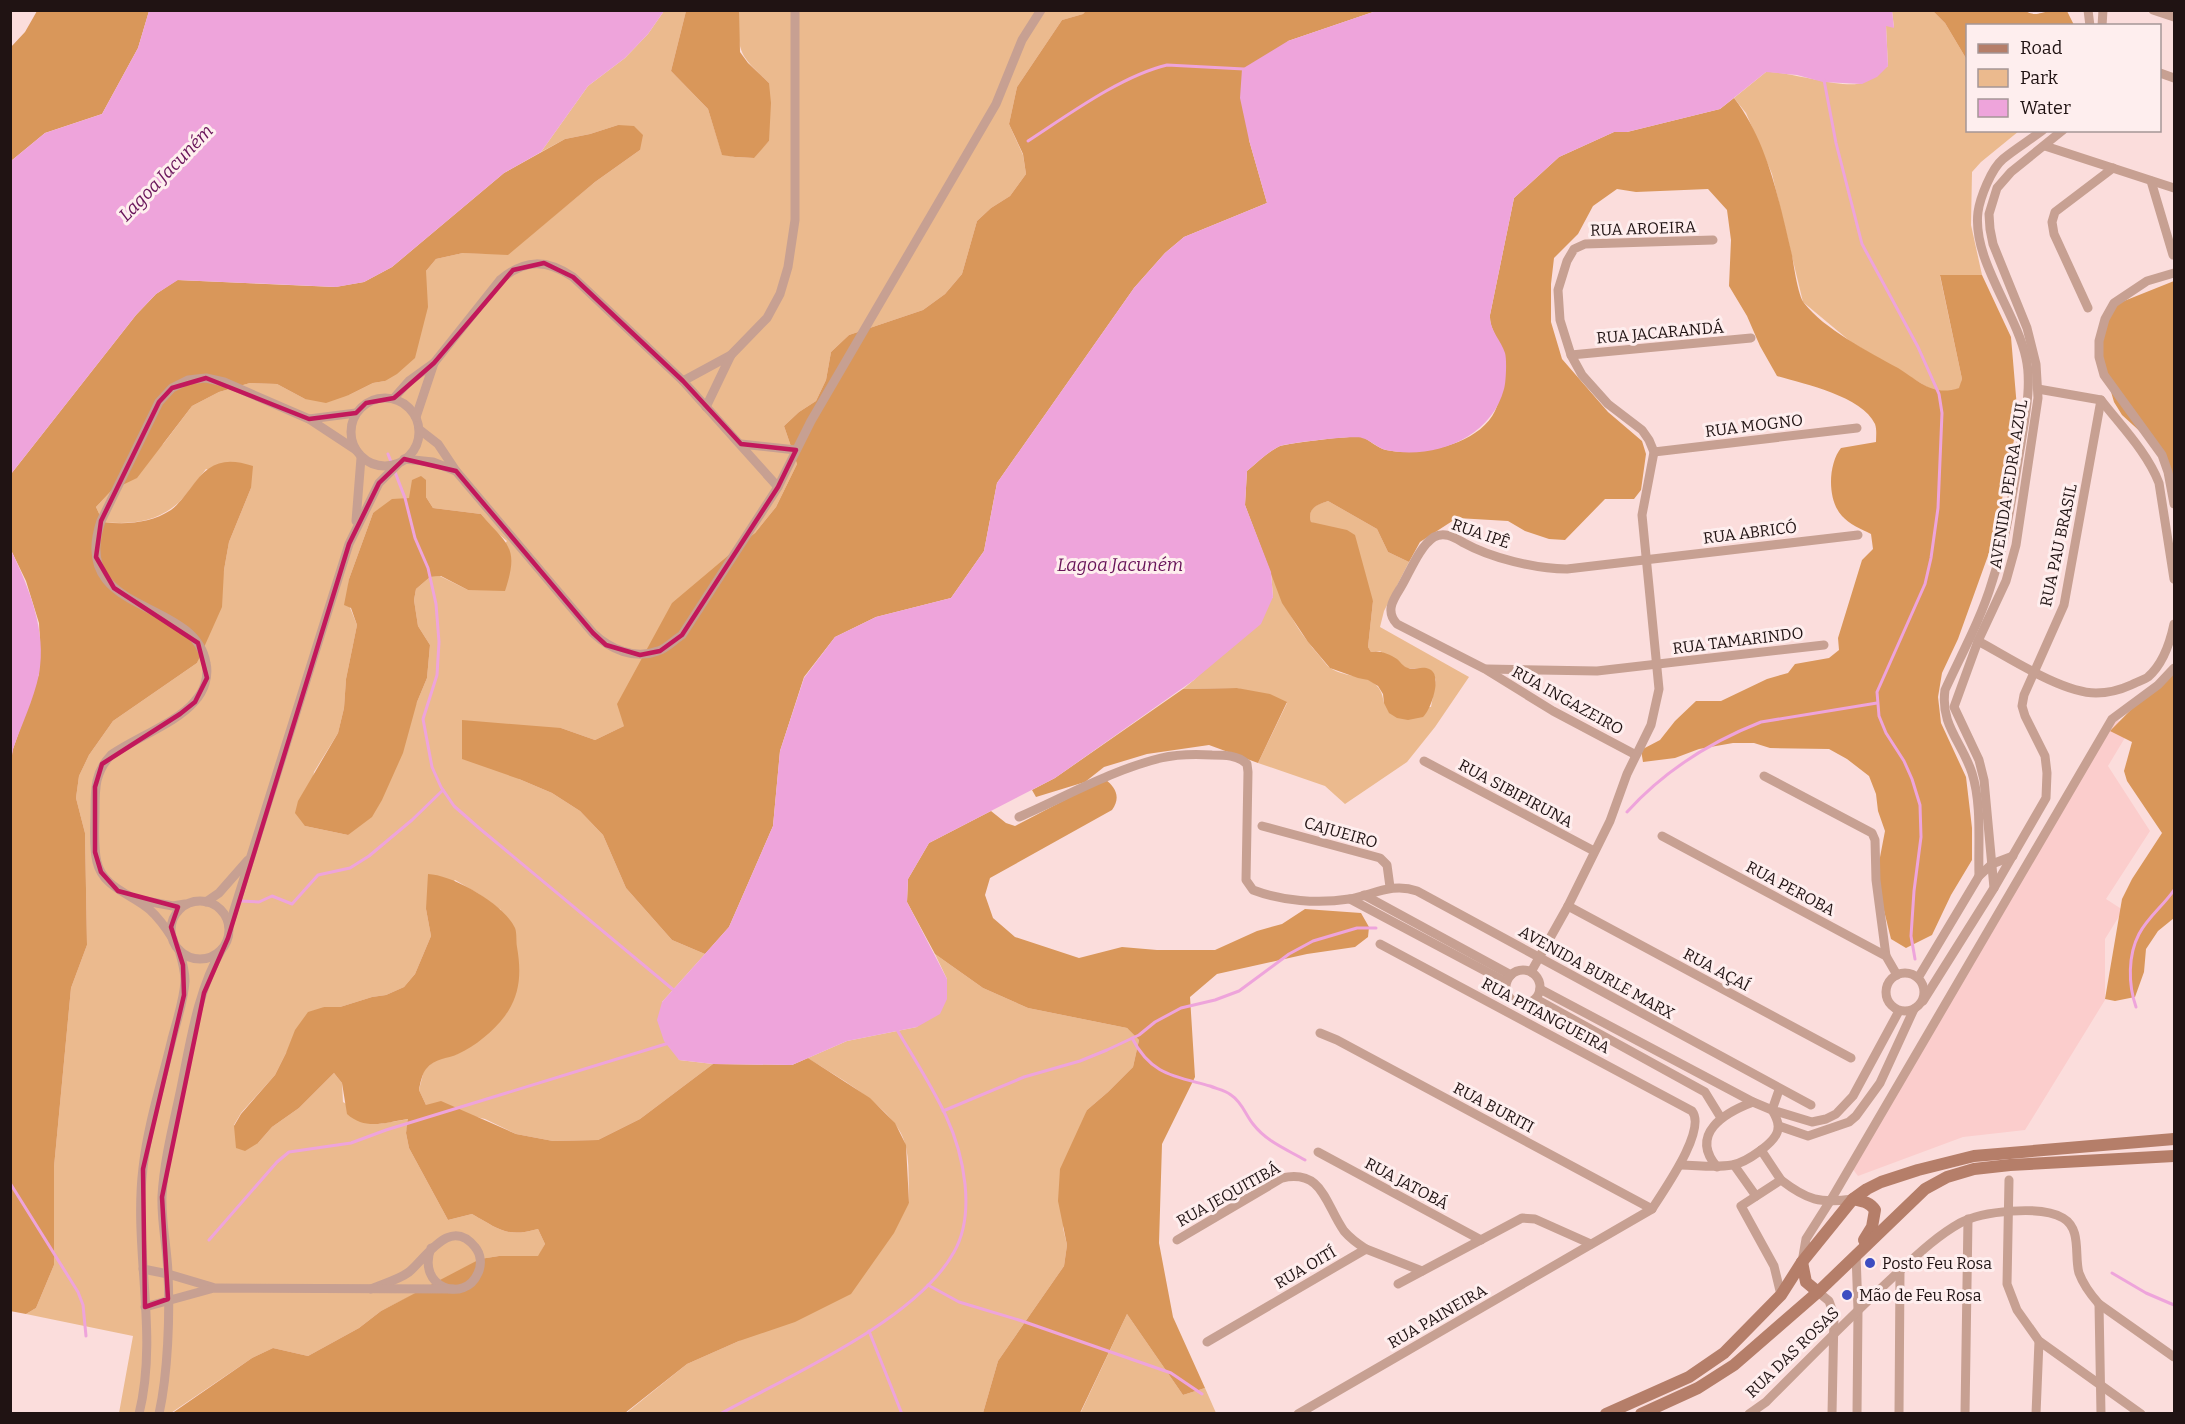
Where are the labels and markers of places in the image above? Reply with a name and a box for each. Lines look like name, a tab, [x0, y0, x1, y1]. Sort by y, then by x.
place label: Posto Feu Rosa	[1882, 1254, 1992, 1273]
marker: Posto Feu Rosa	[1863, 1256, 1877, 1270]
place label: Mão de Feu Rosa	[1859, 1286, 1982, 1305]
marker: Mão de Feu Rosa	[1840, 1288, 1854, 1302]

